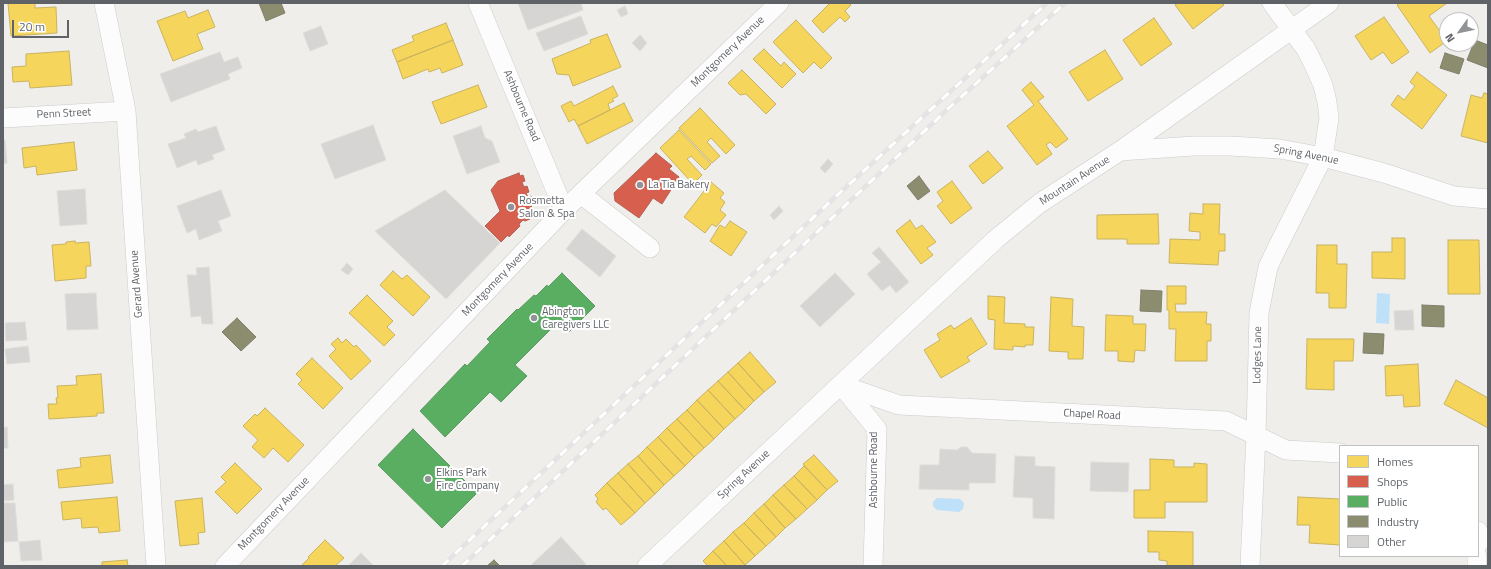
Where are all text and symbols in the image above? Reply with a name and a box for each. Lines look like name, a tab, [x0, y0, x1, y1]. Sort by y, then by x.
scale bar	[14, 12, 71, 38]
north arrow	[1439, 12, 1479, 52]
street label: Montgomery Avenue	[689, 14, 767, 90]
text: 20 m	[19, 17, 45, 36]
text: N	[1441, 30, 1459, 46]
street label: Ashbourne Road	[500, 68, 542, 144]
street label: Penn Street	[36, 106, 92, 122]
street label: Spring Avenue	[1272, 142, 1340, 168]
street label: Mountain Avenue	[1037, 153, 1113, 209]
place label: La Tia Bakery	[648, 178, 709, 192]
marker: La Tia Bakery	[635, 180, 645, 190]
place label: Rosmetta Salon & Spa	[519, 194, 574, 220]
marker: Rosmetta Salon & Spa	[506, 202, 516, 212]
street label: Montgomery Avenue	[460, 241, 536, 319]
street label: Gerard Avenue	[128, 250, 146, 318]
place label: Abington Caregivers LLC	[542, 305, 609, 331]
marker: Abington Caregivers LLC	[529, 313, 539, 323]
street label: Lodges Lane	[1251, 326, 1265, 384]
street label: Chapel Road	[1063, 407, 1121, 423]
street label: Ashbourne Road	[867, 432, 881, 508]
legend	[1339, 445, 1479, 557]
street label: Spring Avenue	[715, 448, 773, 502]
text: Homes	[1377, 452, 1413, 471]
place label: Elkins Park Fire Company	[436, 466, 499, 492]
text: Shops	[1377, 472, 1408, 491]
marker: Elkins Park Fire Company	[423, 474, 433, 484]
street label: Montgomery Avenue	[236, 475, 312, 553]
text: Public	[1377, 492, 1407, 511]
text: Industry	[1377, 512, 1419, 531]
text: Other	[1377, 532, 1406, 551]

